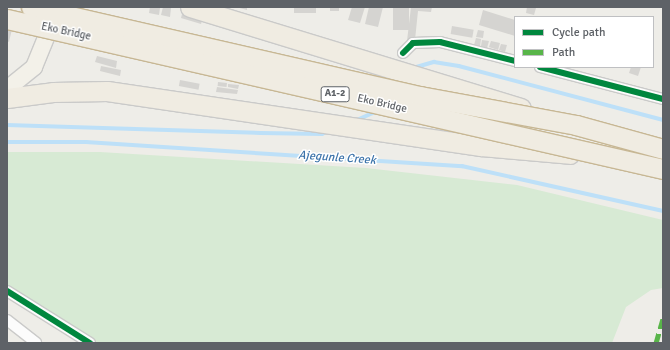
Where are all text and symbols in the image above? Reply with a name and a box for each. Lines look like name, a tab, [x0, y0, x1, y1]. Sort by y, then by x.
legend	[514, 16, 654, 68]
street label: Eko Bridge	[40, 20, 92, 44]
text: Cycle path	[552, 25, 605, 40]
text: Path	[552, 45, 575, 60]
road number: A1-2	[320, 86, 350, 102]
street label: Eko Bridge	[356, 92, 408, 116]
water label: Ajegunle Creek	[298, 148, 376, 168]

